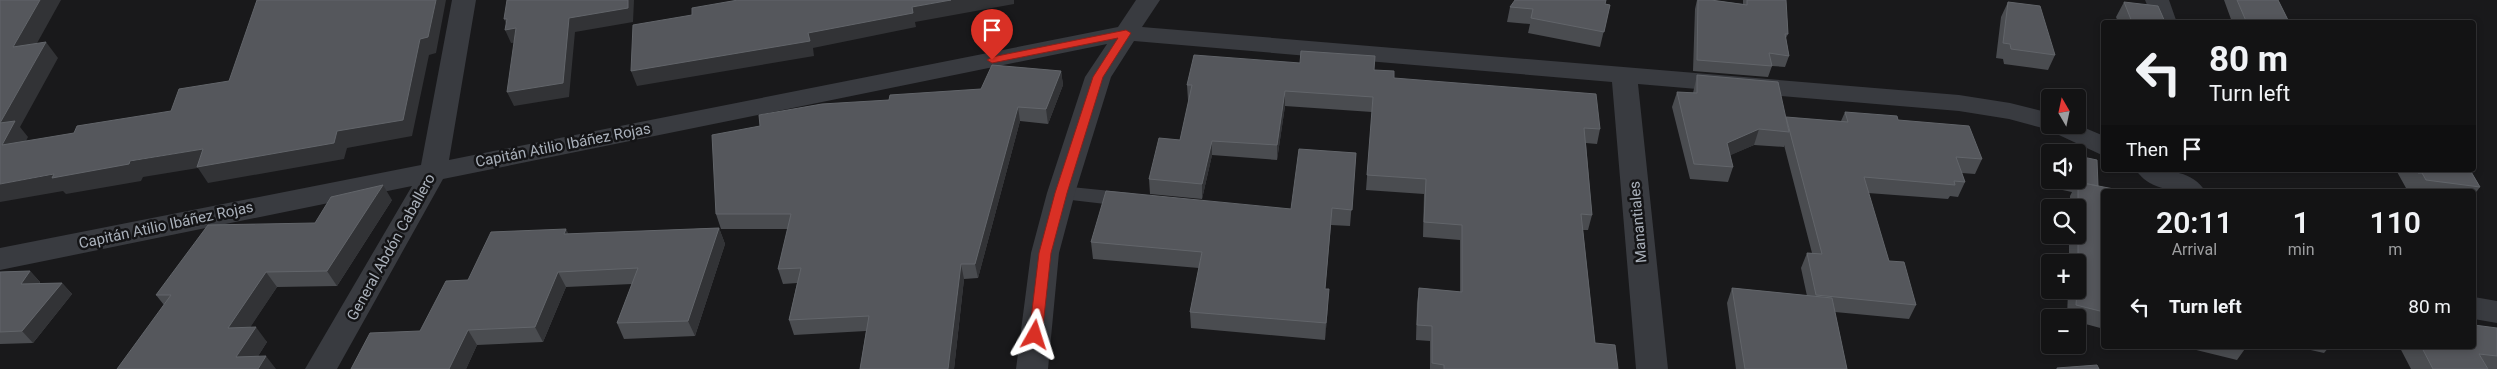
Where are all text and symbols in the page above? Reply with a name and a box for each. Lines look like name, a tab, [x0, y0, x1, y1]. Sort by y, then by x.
pin	[971, 9, 1013, 60]
icon: arrive	[978, 16, 1006, 44]
text: 80 m	[2209, 39, 2288, 80]
icon: left	[2126, 40, 2191, 105]
text: Turn left	[2209, 81, 2290, 106]
north arrow	[2041, 89, 2086, 134]
map controls	[2041, 89, 2086, 354]
street label: Capitán Atilio Ibáñez Rojas	[474, 119, 652, 171]
icon: arrive	[2178, 135, 2206, 163]
text: Then	[2126, 138, 2168, 161]
button: sound	[2041, 144, 2086, 189]
street label: General Abdón Caballero	[343, 170, 439, 324]
street label: Manantiales	[1625, 180, 1651, 264]
street label: Capitán Atilio Ibáñez Rojas	[77, 198, 255, 252]
button: search	[2041, 199, 2086, 244]
text: 20:11	[2156, 205, 2233, 240]
text: 1	[2293, 205, 2310, 240]
text: 110	[2370, 205, 2421, 240]
text: Arrival	[2172, 240, 2217, 259]
text: min	[2288, 240, 2315, 259]
text: m	[2388, 240, 2402, 259]
button: +	[2041, 254, 2086, 299]
icon: left	[2126, 293, 2154, 321]
text: Turn left	[2169, 295, 2242, 318]
text: 80 m	[2408, 295, 2451, 318]
position arrow	[1008, 308, 1060, 360]
button: −	[2041, 309, 2086, 354]

